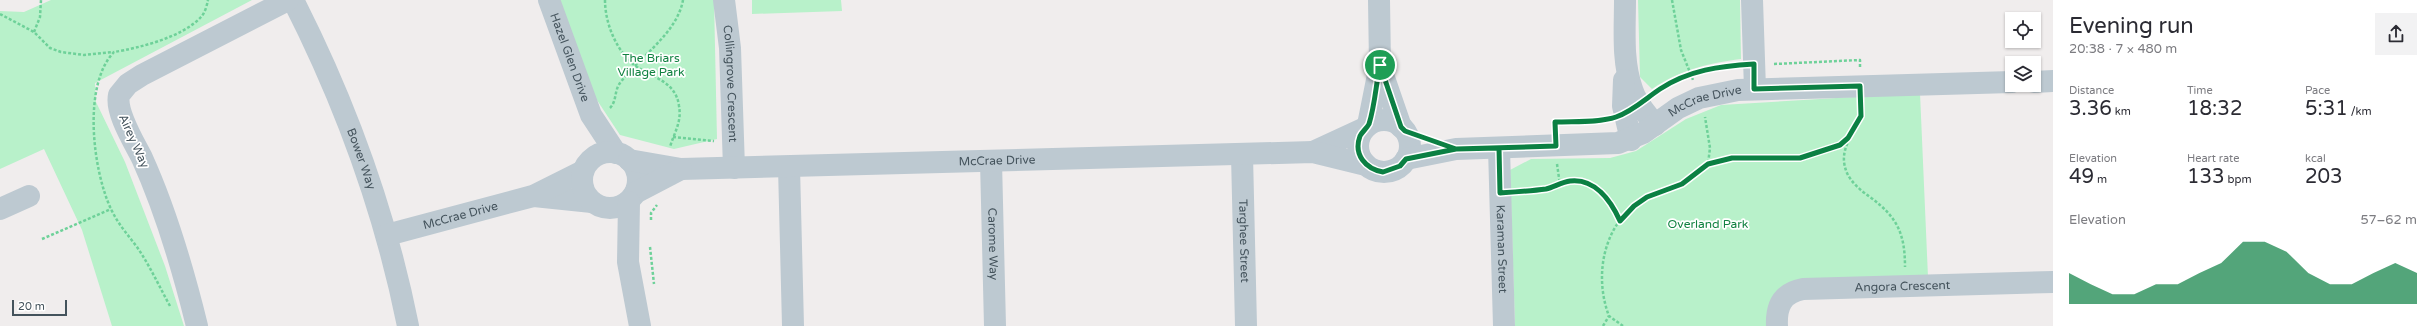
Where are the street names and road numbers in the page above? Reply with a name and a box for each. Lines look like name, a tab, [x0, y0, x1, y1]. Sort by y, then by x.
street label: Hazel Glen Drive	[547, 11, 593, 104]
street label: Collingrove Crescent	[720, 24, 740, 143]
street label: McCrae Drive	[1665, 82, 1743, 120]
street label: Airey Way	[116, 112, 152, 171]
street label: Bower Way	[344, 126, 379, 192]
street label: McCrae Drive	[959, 152, 1036, 169]
street label: McCrae Drive	[421, 199, 500, 232]
street label: Targhee Street	[1236, 199, 1252, 283]
street label: Karaman Street	[1494, 204, 1510, 294]
street label: Carome Way	[985, 208, 1001, 281]
street label: Angora Crescent	[1854, 278, 1951, 295]

